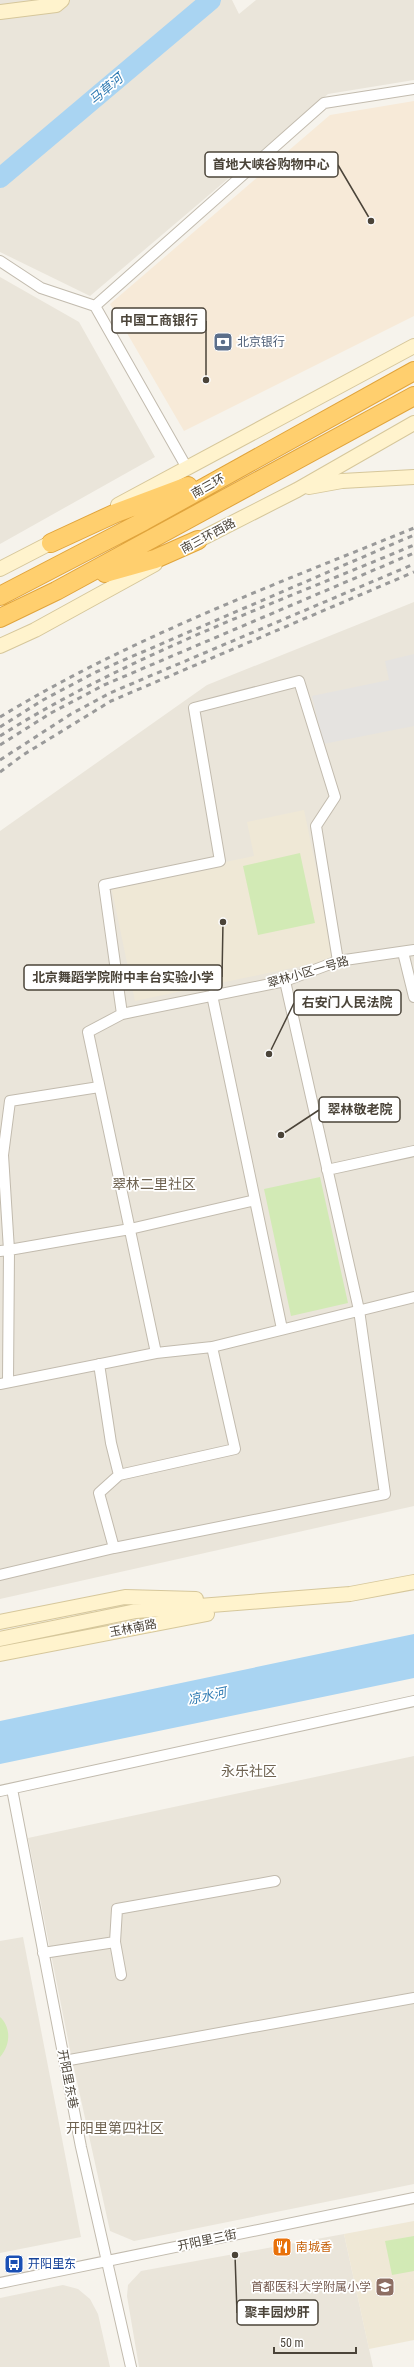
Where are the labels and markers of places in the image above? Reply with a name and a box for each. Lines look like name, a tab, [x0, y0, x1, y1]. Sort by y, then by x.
callout: 首地大峡谷购物中心	[205, 152, 338, 177]
callout: 中国工商银行	[112, 308, 206, 333]
bank icon: 北京银行	[212, 331, 234, 353]
place label: 北京银行	[237, 335, 285, 349]
callout: 北京舞蹈学院附中丰台实验小学	[24, 965, 222, 990]
callout: 右安门人民法院	[294, 990, 401, 1015]
callout: 翠林敬老院	[319, 1097, 400, 1122]
restaurant icon: 南城香	[271, 2236, 293, 2258]
place label: 南城香	[296, 2240, 332, 2254]
bus stop icon: 开阳里东	[3, 2253, 25, 2275]
place label: 开阳里东	[28, 2257, 76, 2271]
school or university icon: 首都医科大学附属小学	[374, 2276, 396, 2298]
place label: 首都医科大学附属小学	[251, 2280, 371, 2294]
callout: 聚丰园炒肝	[237, 2300, 318, 2325]

